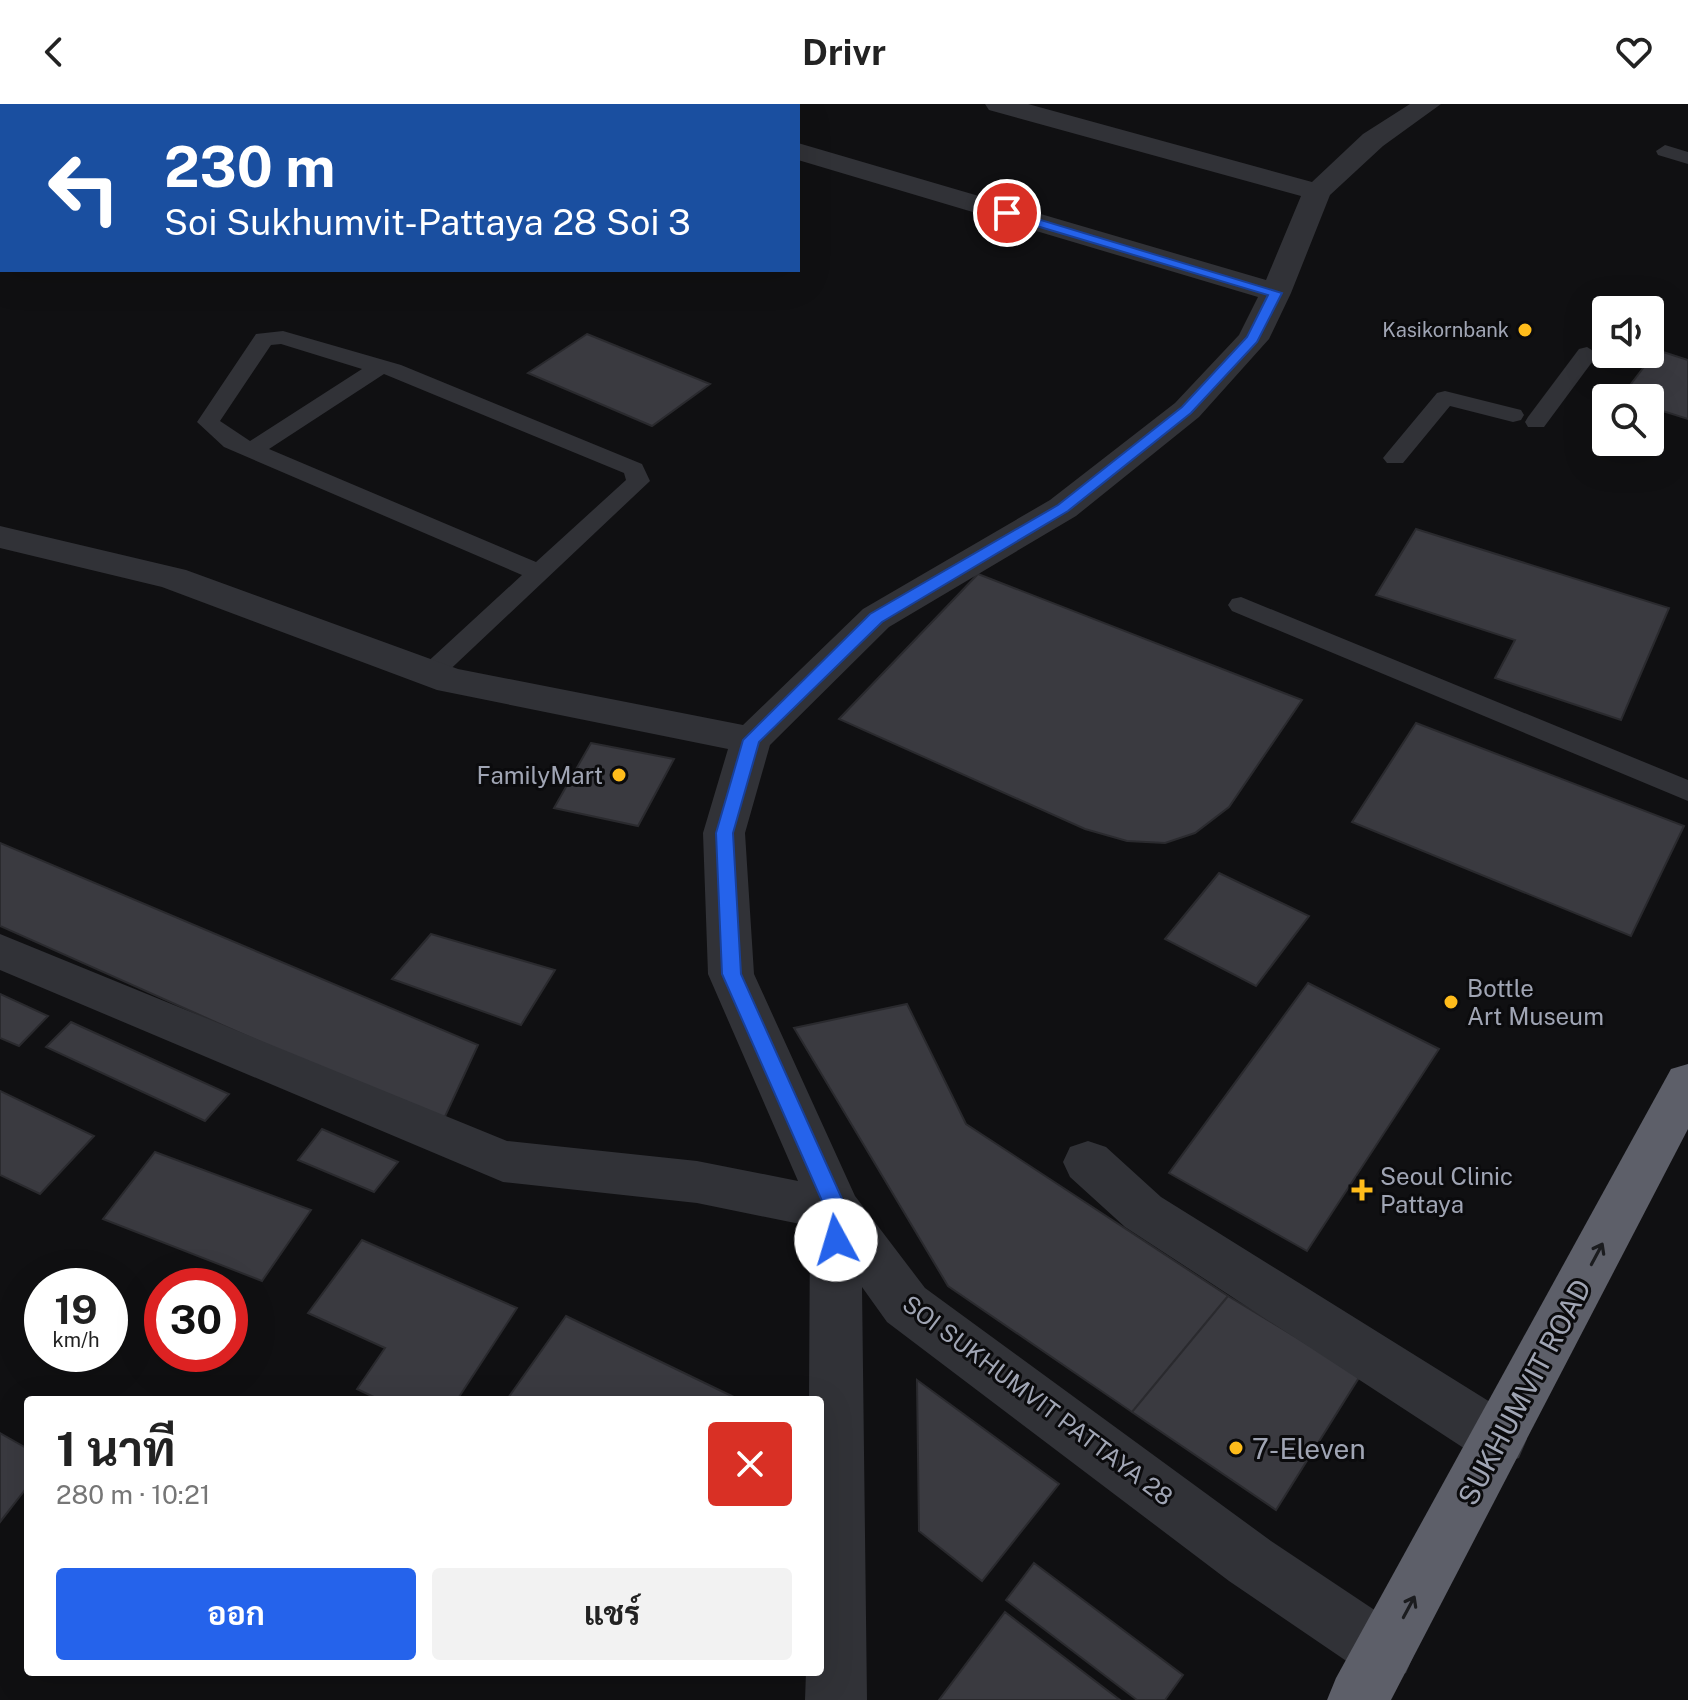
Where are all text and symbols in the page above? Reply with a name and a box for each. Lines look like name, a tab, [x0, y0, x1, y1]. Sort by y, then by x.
icon: back	[32, 30, 76, 74]
icon: heart	[1612, 30, 1656, 74]
text: Drivr	[802, 31, 886, 73]
text: 230 m	[164, 134, 336, 200]
icon: left	[32, 136, 136, 240]
pin	[973, 179, 1041, 247]
icon: arrive	[985, 191, 1029, 235]
text: Soi Sukhumvit-Pattaya 28 Soi 3	[164, 201, 691, 243]
map controls	[1592, 296, 1664, 456]
button: sound	[1592, 296, 1664, 368]
place label: Kasikornbank	[1382, 318, 1509, 342]
marker: Kasikornbank	[1516, 321, 1534, 339]
button: search	[1592, 384, 1664, 456]
place label: FamilyMart	[476, 761, 603, 789]
marker: FamilyMart	[610, 766, 628, 784]
place label: Bottle Art Museum	[1467, 974, 1604, 1030]
marker: Bottle Art Museum	[1442, 993, 1460, 1011]
place label: Seoul Clinic Pattaya	[1380, 1162, 1513, 1218]
marker: Seoul Clinic Pattaya	[1351, 1179, 1373, 1201]
position arrow	[794, 1198, 878, 1282]
one-way arrow	[1590, 1242, 1605, 1266]
speed limit sign: 30	[144, 1268, 248, 1372]
street label: SUKHUMVIT ROAD	[1451, 1273, 1597, 1511]
text: 19	[54, 1286, 98, 1333]
street label: SOI SUKHUMVIT PATTAYA 28	[897, 1289, 1179, 1511]
text: km/h	[52, 1328, 100, 1352]
text: 1 นาที	[56, 1420, 176, 1477]
button: close	[708, 1422, 792, 1506]
place label: 7-Eleven	[1252, 1432, 1366, 1465]
marker: 7-Eleven	[1227, 1439, 1245, 1457]
text: 280 m · 10:21	[56, 1479, 210, 1510]
button: ออก	[56, 1568, 416, 1660]
button: แชร์	[432, 1568, 792, 1660]
one-way arrow	[1401, 1595, 1417, 1619]

